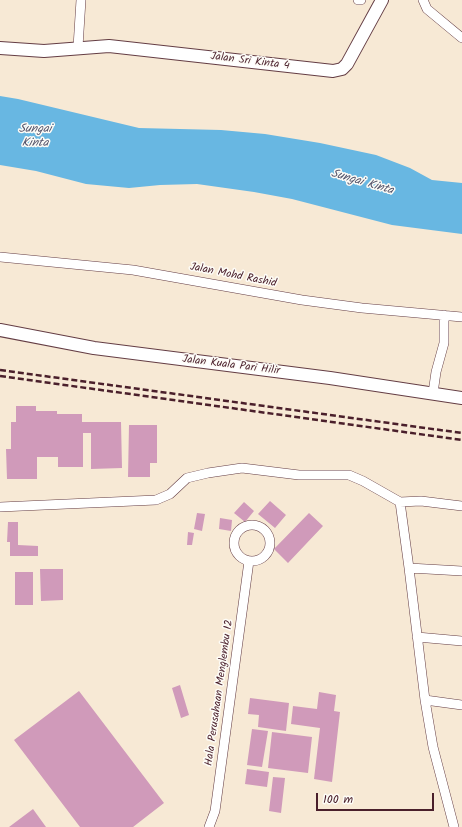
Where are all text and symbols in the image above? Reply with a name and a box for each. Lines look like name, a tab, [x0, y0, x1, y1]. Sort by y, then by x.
street label: Jalan Sri Kinta 4	[210, 51, 290, 73]
water label: Sungai Kinta	[19, 123, 51, 151]
water label: Sungai Kinta	[329, 167, 395, 199]
street label: Jalan Mohd Rashid	[188, 261, 278, 291]
street label: Jalan Kuala Pari Hilir	[181, 353, 281, 379]
street label: Hala Perusahaan Menglembu 12	[203, 619, 237, 767]
scale bar	[318, 785, 436, 811]
text: 100 m	[323, 790, 353, 809]

